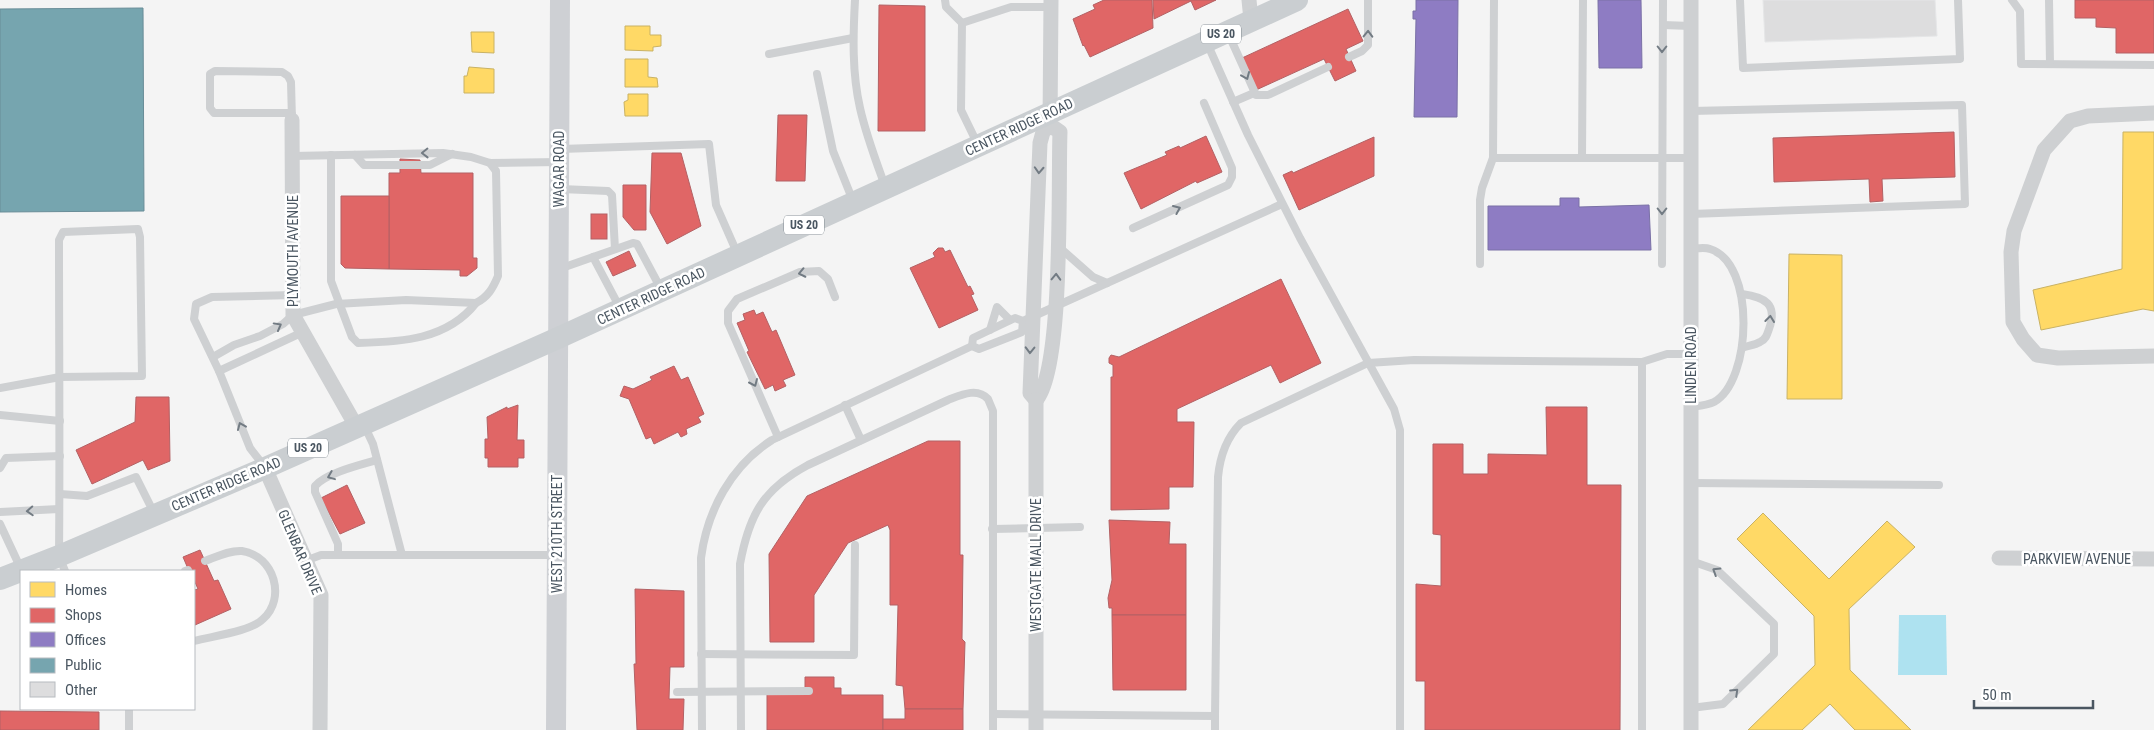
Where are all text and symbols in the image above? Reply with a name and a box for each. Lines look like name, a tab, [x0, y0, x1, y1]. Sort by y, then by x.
road number: US 20	[1201, 24, 1241, 44]
one-way arrow	[1363, 29, 1373, 37]
one-way arrow	[1657, 45, 1667, 53]
one-way arrow	[1240, 71, 1251, 80]
street label: CENTER RIDGE ROAD	[962, 95, 1076, 159]
street label: WAGAR ROAD	[551, 130, 567, 208]
one-way arrow	[421, 148, 429, 159]
one-way arrow	[1033, 166, 1044, 174]
street label: PLYMOUTH AVENUE	[285, 195, 301, 307]
one-way arrow	[1172, 204, 1181, 215]
one-way arrow	[1657, 208, 1667, 215]
road number: US 20	[784, 216, 824, 234]
street label: CENTER RIDGE ROAD	[594, 264, 708, 328]
one-way arrow	[798, 267, 806, 277]
one-way arrow	[1051, 272, 1062, 280]
one-way arrow	[1764, 315, 1775, 323]
one-way arrow	[272, 323, 281, 333]
street label: LINDEN ROAD	[1683, 326, 1699, 404]
one-way arrow	[1025, 346, 1036, 354]
one-way arrow	[748, 378, 759, 387]
one-way arrow	[236, 422, 247, 431]
road number: US 20	[288, 438, 328, 458]
street label: CENTER RIDGE ROAD	[169, 454, 283, 514]
one-way arrow	[327, 470, 336, 480]
street label: WEST 210TH STREET	[549, 475, 565, 593]
street label: WESTGATE MALL DRIVE	[1028, 498, 1044, 632]
one-way arrow	[25, 505, 33, 516]
street label: GLENBAR DRIVE	[275, 507, 325, 597]
street label: PARKVIEW AVENUE	[2023, 551, 2131, 567]
one-way arrow	[1712, 568, 1721, 578]
legend	[20, 570, 195, 710]
text: Homes	[65, 581, 107, 599]
text: Shops	[65, 606, 102, 624]
text: Offices	[65, 631, 106, 649]
text: Public	[65, 656, 102, 674]
scale bar	[1974, 678, 2093, 710]
text: Other	[65, 681, 98, 699]
text: 50 m	[1982, 686, 2012, 704]
one-way arrow	[1729, 689, 1738, 698]

